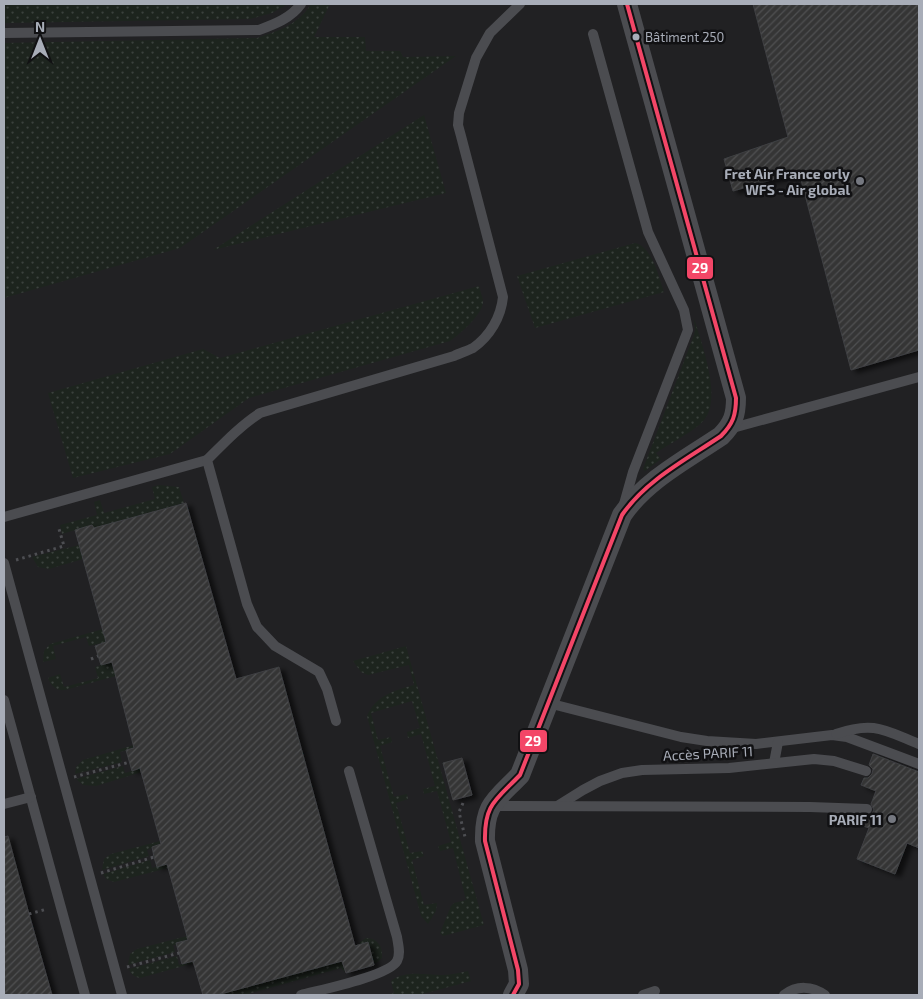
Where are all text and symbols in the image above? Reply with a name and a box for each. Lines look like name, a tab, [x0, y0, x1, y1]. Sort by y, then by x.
north arrow	[15, 15, 65, 65]
text: N	[35, 18, 45, 35]
place label: Bâtiment 250	[645, 29, 724, 45]
marker: Bâtiment 250	[631, 32, 641, 42]
place label: Fret Air France orly WFS - Air global	[724, 165, 850, 198]
marker: Fret Air France orly WFS - Air global	[854, 175, 866, 187]
line badge: 29	[686, 256, 714, 280]
text: 29	[692, 259, 708, 276]
line badge: 29	[519, 729, 548, 753]
text: 29	[525, 732, 541, 749]
street label: Accès PARIF 11	[662, 742, 754, 764]
place label: PARIF 11	[829, 811, 882, 828]
marker: PARIF 11	[886, 813, 898, 825]

